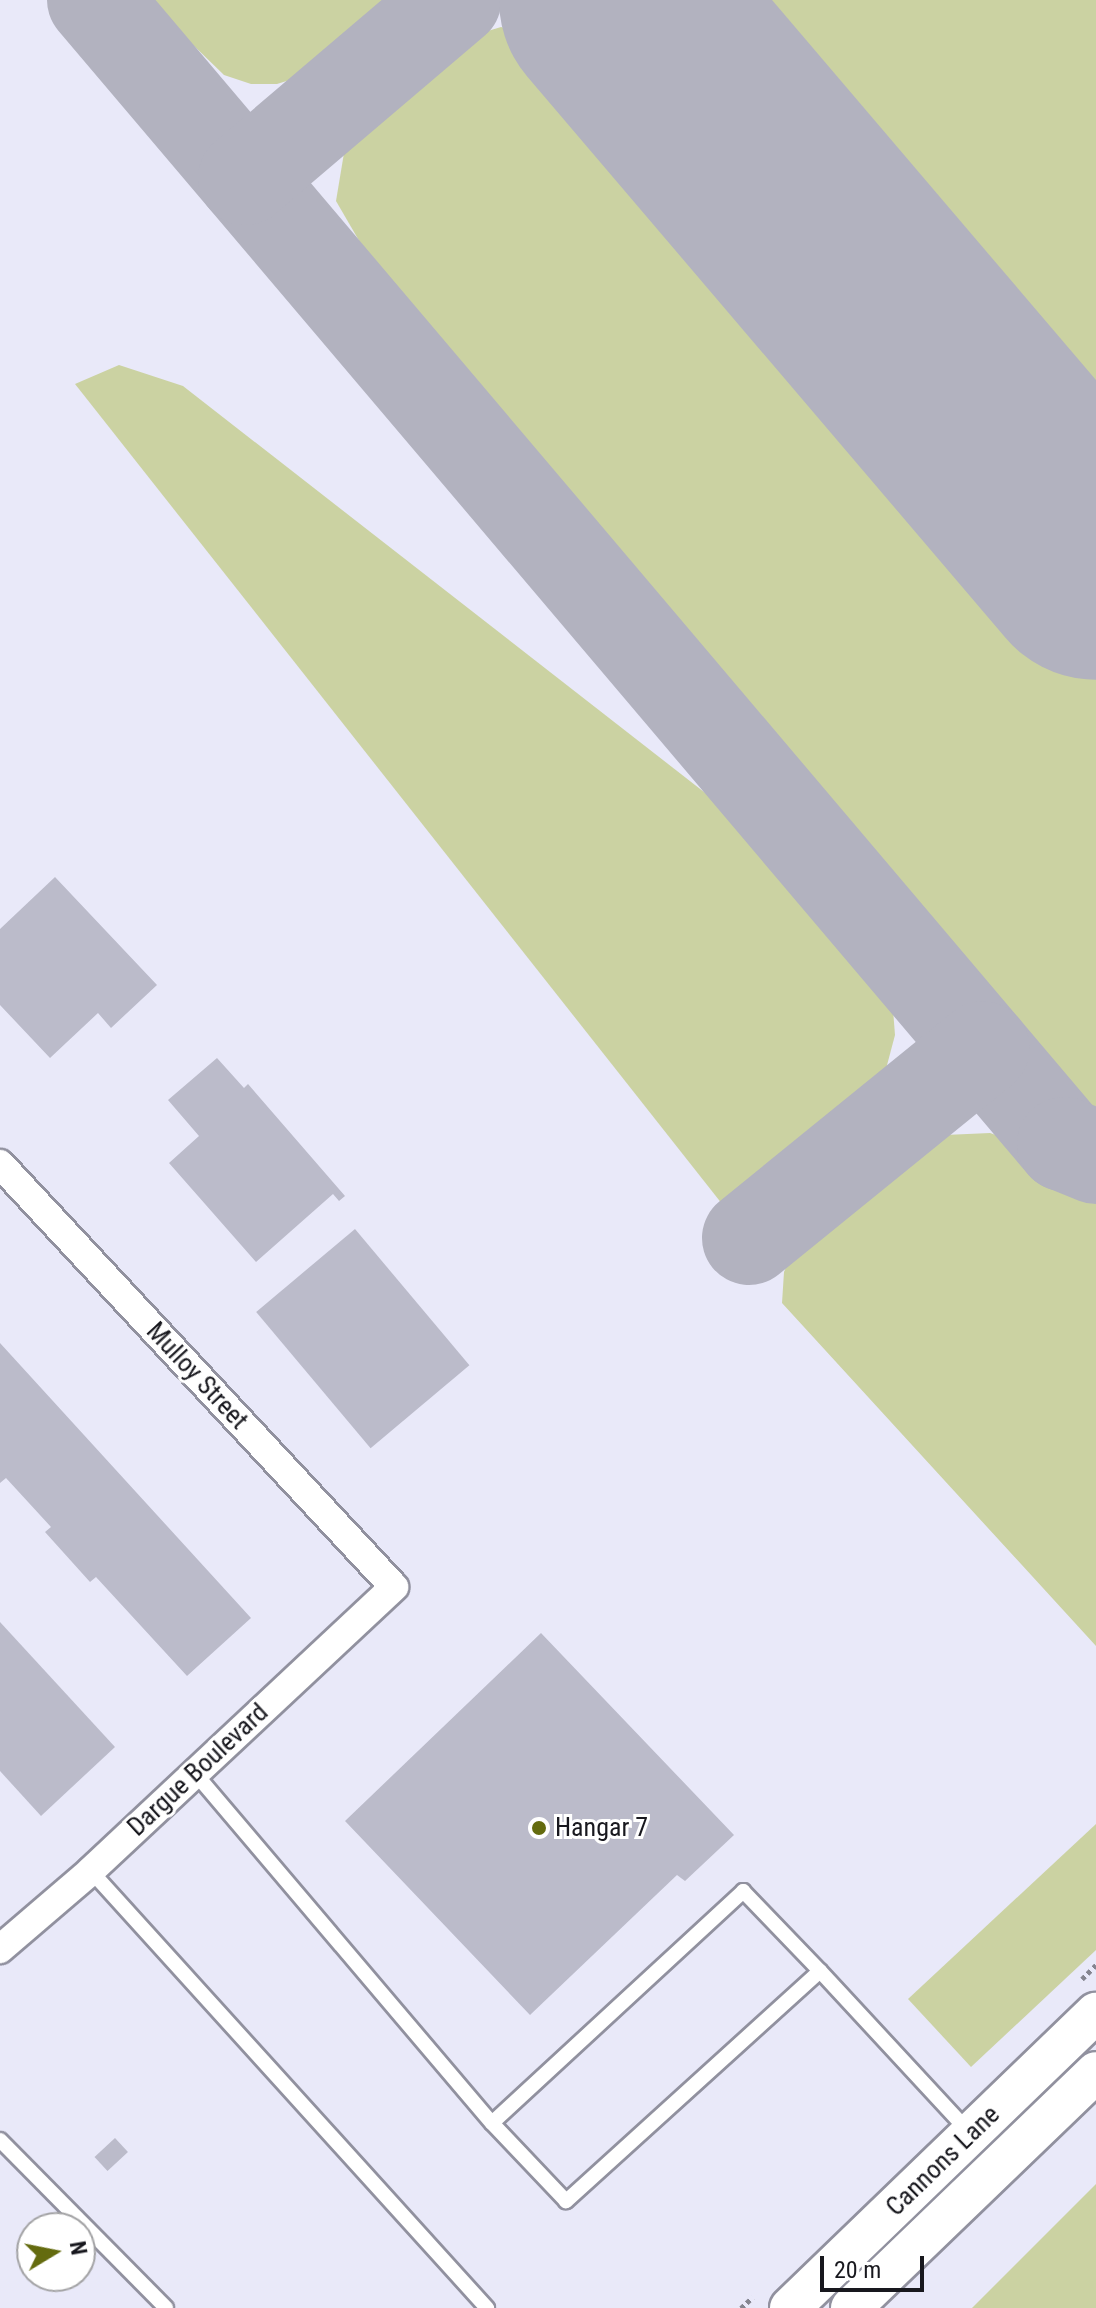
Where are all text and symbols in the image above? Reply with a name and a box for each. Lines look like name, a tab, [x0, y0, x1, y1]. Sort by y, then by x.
street label: Mulloy Street	[140, 1316, 254, 1436]
street label: Dargue Boulevard	[121, 1697, 275, 1843]
place label: Hangar 7	[555, 1812, 648, 1844]
marker: Hangar 7	[530, 1819, 548, 1837]
street label: Cannons Lane	[880, 2099, 1006, 2223]
north arrow	[16, 2212, 96, 2292]
text: N	[65, 2239, 92, 2257]
scale bar	[824, 2240, 928, 2290]
text: 20 m	[834, 2256, 881, 2284]

